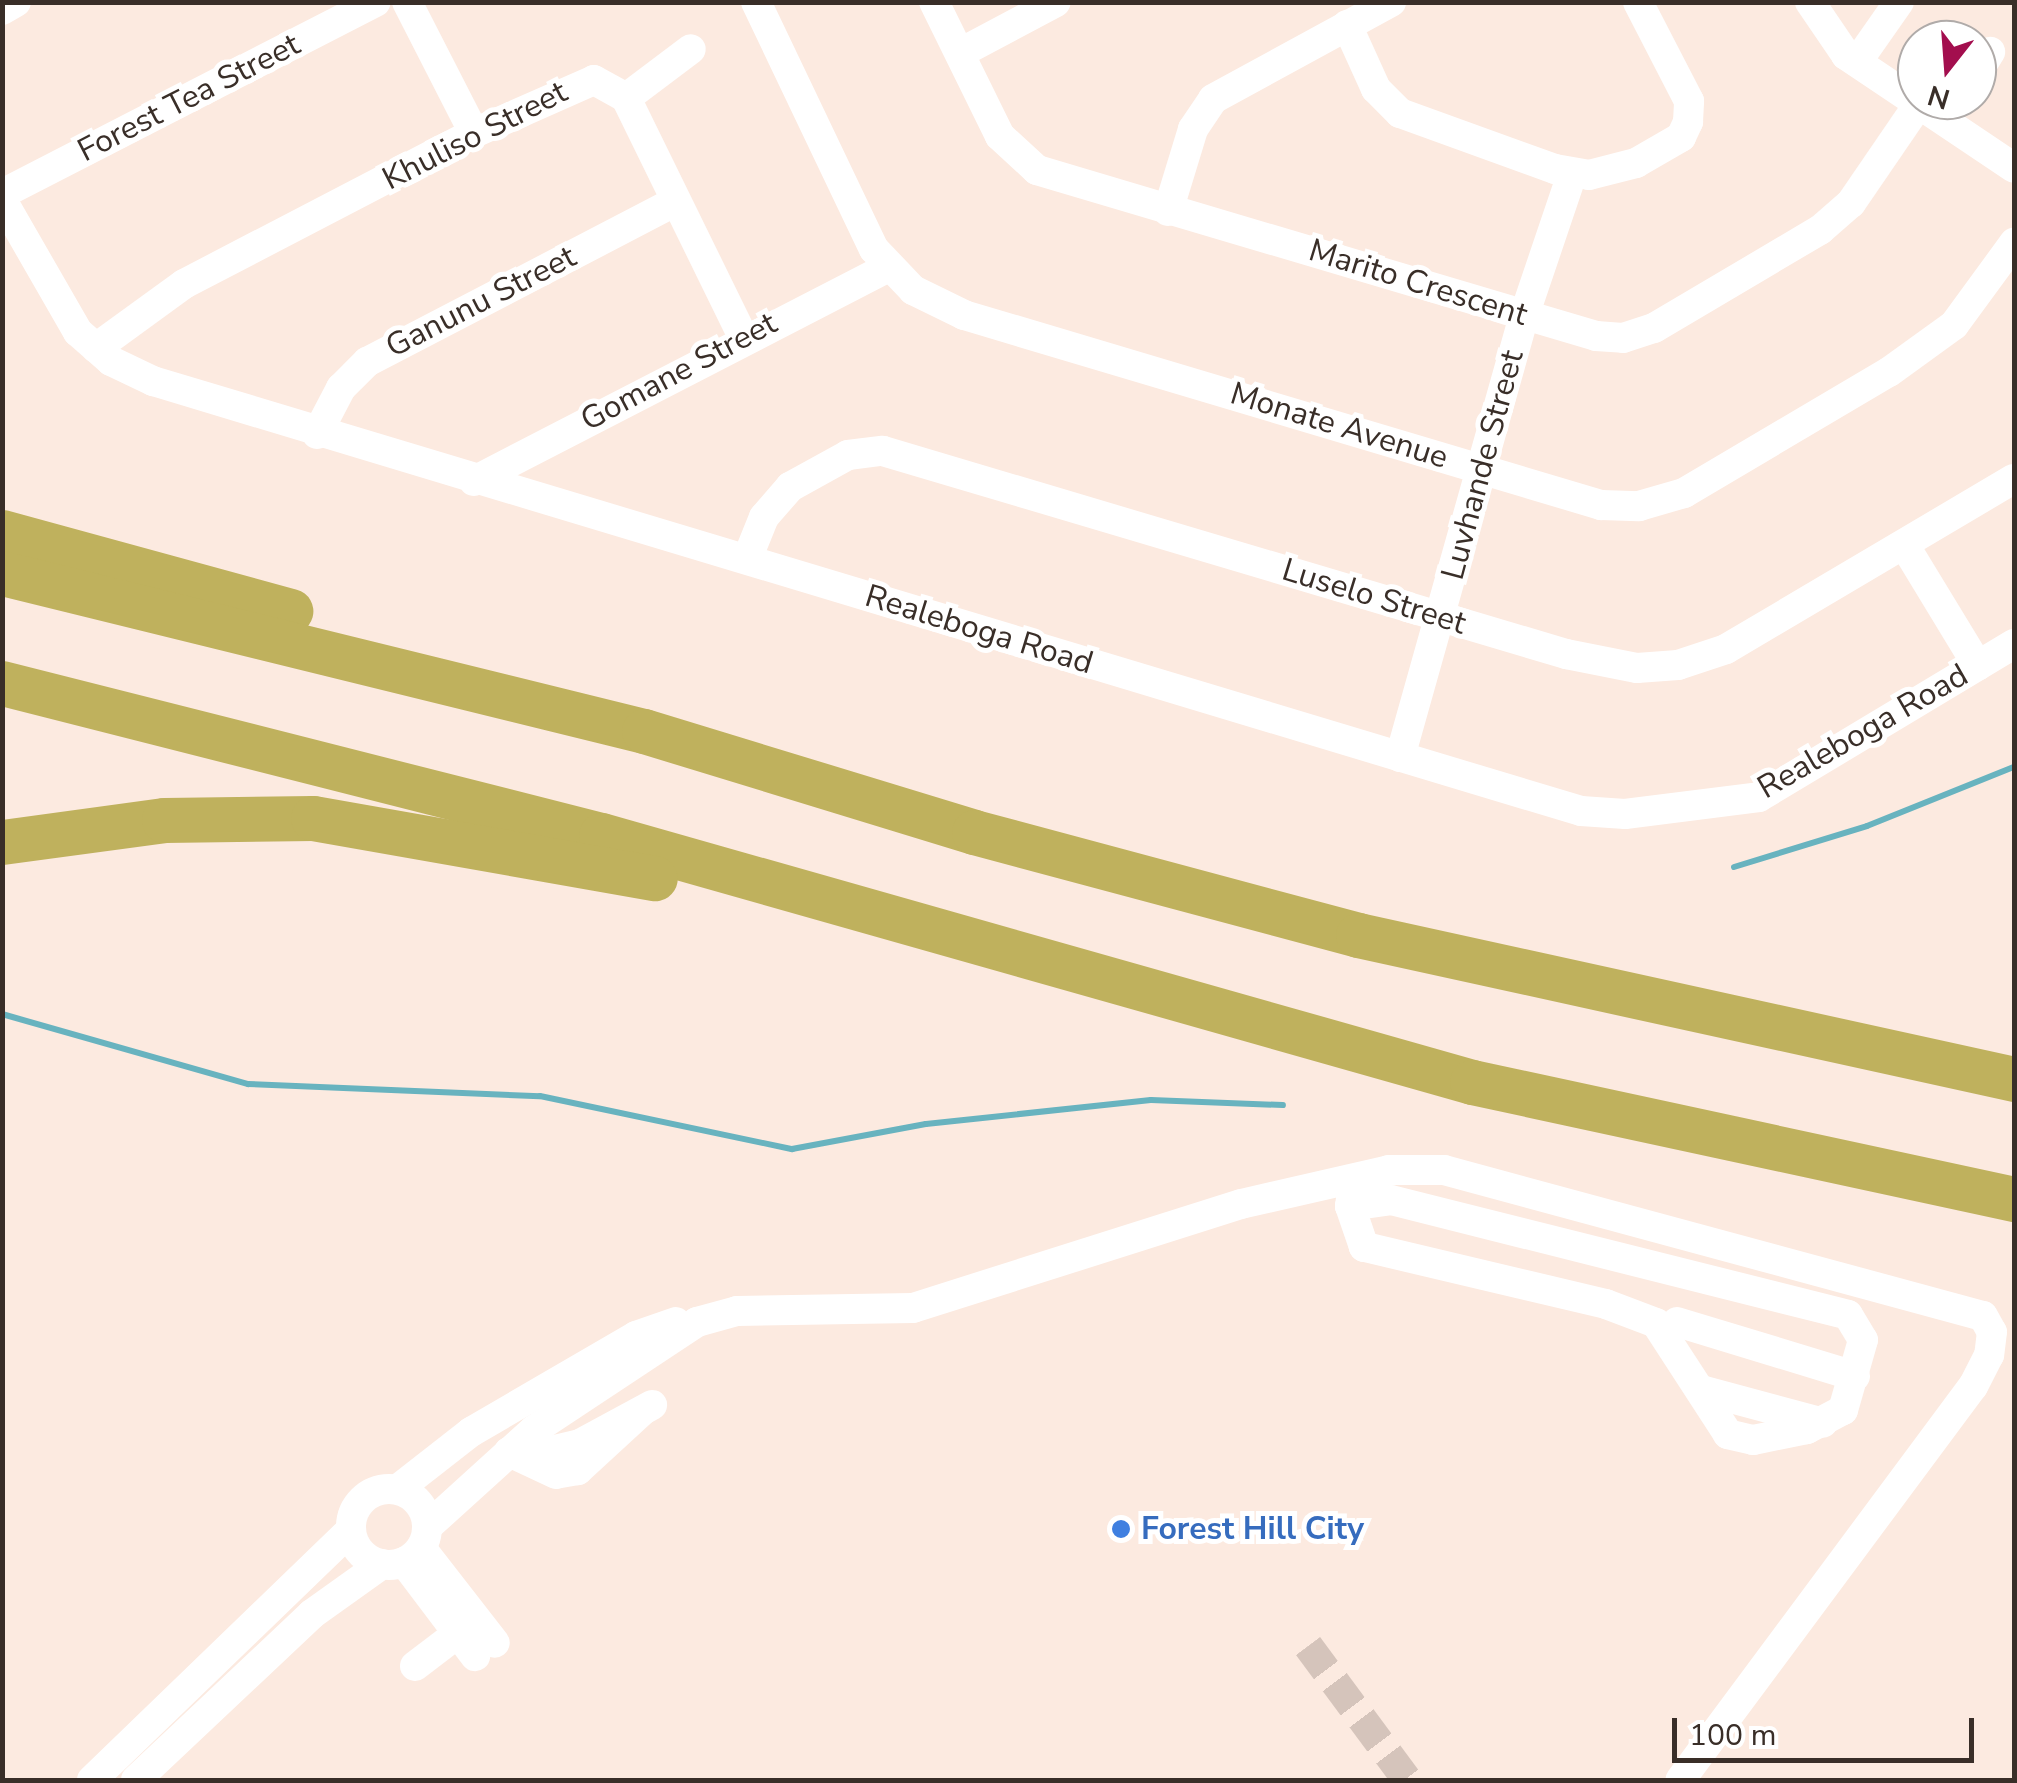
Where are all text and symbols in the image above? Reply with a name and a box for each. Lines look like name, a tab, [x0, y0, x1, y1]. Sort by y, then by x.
north arrow	[1897, 20, 1997, 120]
street label: Forest Tea Street	[72, 26, 306, 170]
street label: Khuliso Street	[376, 73, 574, 199]
text: N	[1923, 76, 1954, 118]
street label: Marito Crescent	[1304, 232, 1532, 334]
street label: Ganunu Street	[380, 238, 582, 366]
street label: Gomane Street	[575, 304, 783, 440]
street label: Luvhande Street	[1434, 346, 1532, 584]
street label: Monate Avenue	[1226, 375, 1452, 477]
street label: Luselo Street	[1278, 551, 1470, 643]
street label: Realeboga Road	[860, 577, 1098, 683]
street label: Realeboga Road	[1751, 656, 1975, 808]
place label: Forest Hill City	[1141, 1510, 1364, 1548]
marker: Forest Hill City	[1110, 1518, 1132, 1540]
scale bar	[1677, 1698, 1980, 1760]
text: 100 m	[1689, 1715, 1776, 1756]

